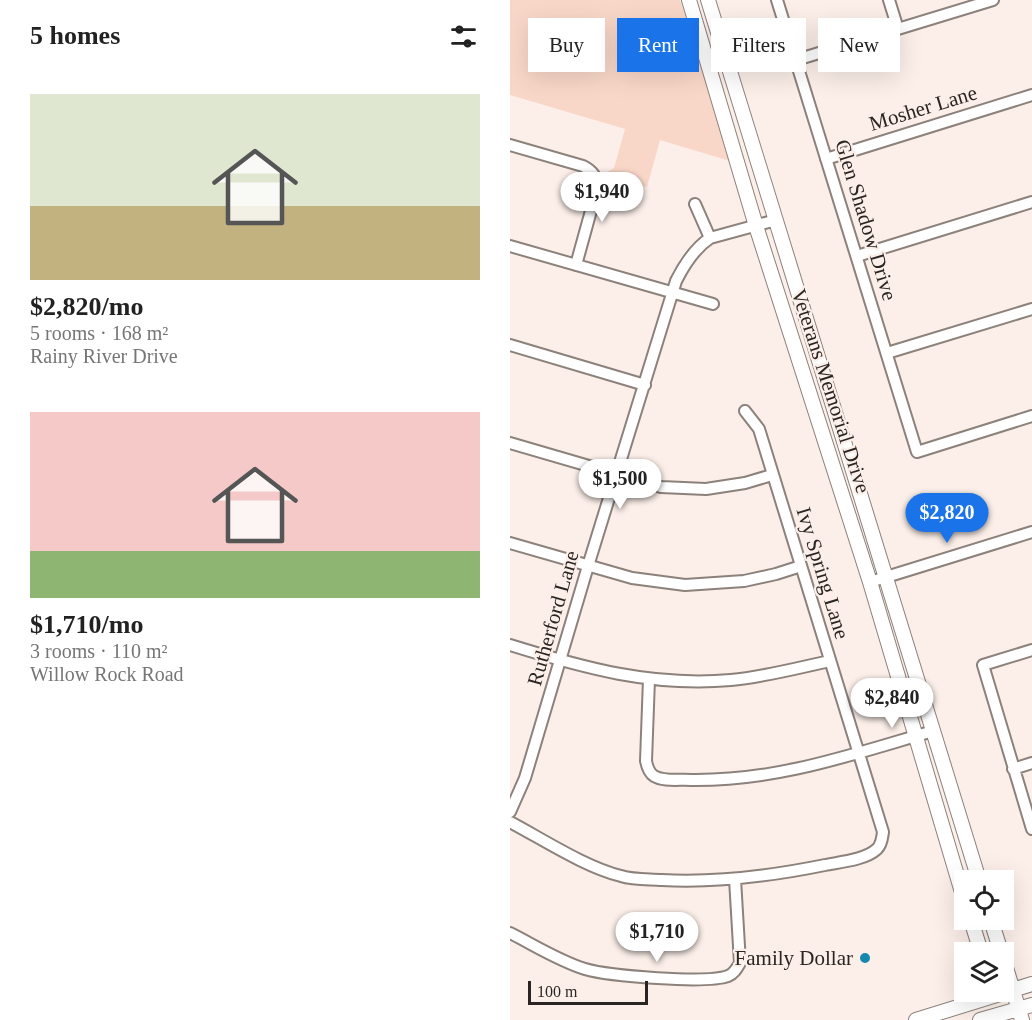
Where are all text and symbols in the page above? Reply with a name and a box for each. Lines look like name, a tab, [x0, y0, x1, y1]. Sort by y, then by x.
chip: Buy	[528, 18, 605, 72]
chip: Rent	[617, 18, 699, 72]
chip: Filters	[711, 18, 806, 72]
chip: New	[818, 18, 900, 72]
icon: filters	[447, 20, 480, 53]
text: 5 homes	[30, 21, 120, 50]
street label: Mosher Lane	[866, 80, 980, 136]
icon: home	[201, 133, 309, 241]
street label: Glen Shadow Drive	[830, 137, 902, 303]
pin: $1,940	[553, 172, 651, 223]
text: $1,940	[575, 180, 630, 202]
street label: Veterans Memorial Drive	[787, 286, 875, 496]
text: $2,820/mo	[30, 292, 143, 321]
text: 5 rooms · 168 m²	[30, 322, 168, 344]
text: Rainy River Drive	[30, 345, 178, 367]
icon: home	[201, 451, 309, 559]
pin: $1,500	[571, 459, 669, 510]
text: $1,500	[593, 467, 648, 489]
pin: $2,820	[898, 493, 996, 544]
text: $2,820	[920, 501, 975, 523]
street label: Ivy Spring Lane	[792, 504, 854, 642]
street label: Rutherford Lane	[522, 548, 584, 688]
text: $1,710/mo	[30, 610, 143, 639]
text: 3 rooms · 110 m²	[30, 640, 167, 662]
text: Willow Rock Road	[30, 663, 184, 685]
pin: $2,840	[843, 678, 941, 729]
text: $2,840	[865, 686, 920, 708]
map controls	[954, 870, 1014, 1002]
button: locate	[954, 870, 1014, 930]
pin: $1,710	[608, 912, 706, 963]
text: $1,710	[630, 920, 685, 942]
button: layers	[954, 942, 1014, 1002]
place label: Family Dollar	[735, 946, 853, 970]
marker: Family Dollar	[858, 951, 872, 965]
scale bar	[528, 978, 648, 1006]
text: 100 m	[537, 983, 577, 1000]

